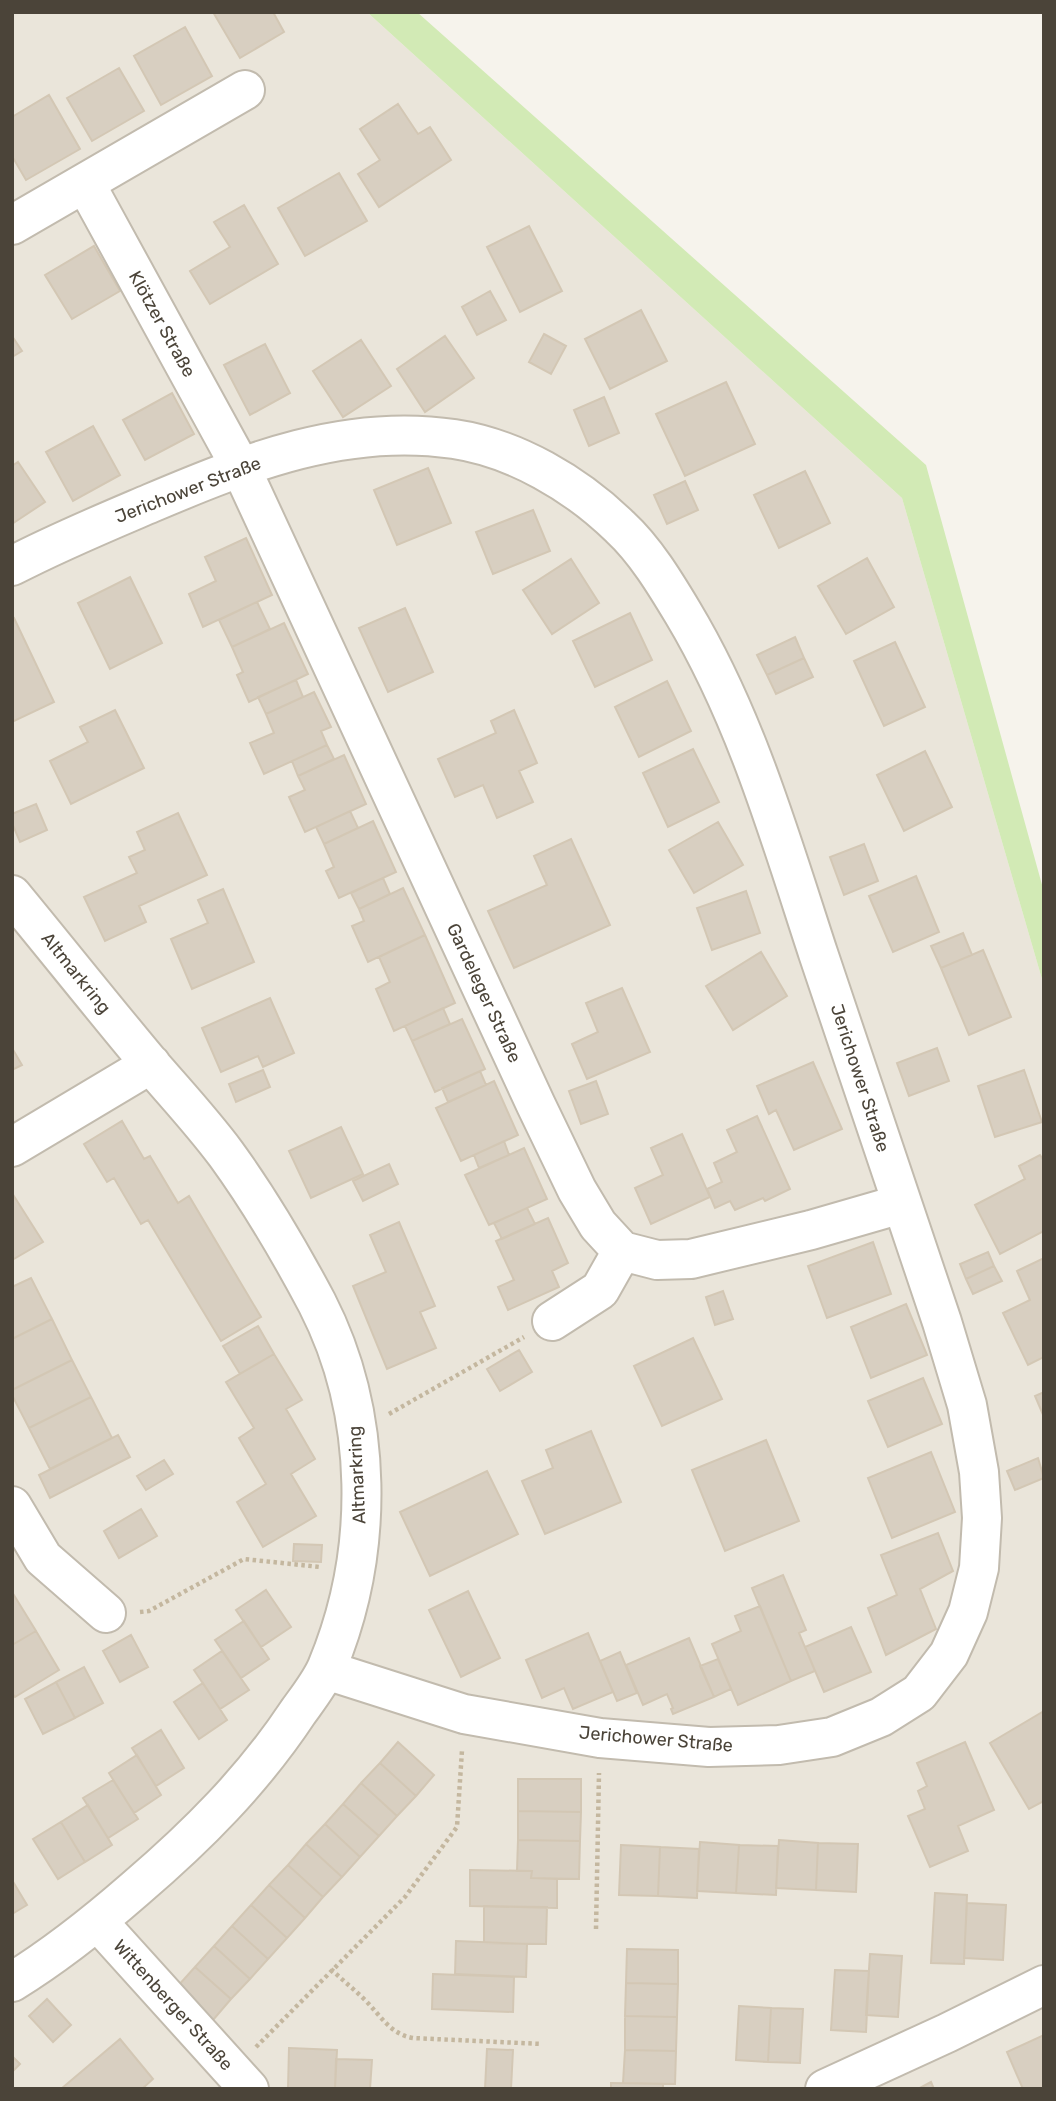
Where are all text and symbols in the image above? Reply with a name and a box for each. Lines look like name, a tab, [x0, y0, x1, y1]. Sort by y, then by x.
street label: Klötzer Straße	[124, 267, 200, 381]
street label: Jerichower Straße	[112, 452, 264, 528]
street label: Gardeleger Straße	[442, 920, 526, 1066]
street label: Altmarkring	[36, 928, 116, 1018]
street label: Jerichower Straße	[826, 1001, 894, 1155]
street label: Altmarkring	[343, 1425, 371, 1525]
street label: Jerichower Straße	[578, 1721, 734, 1757]
street label: Wittenberger Straße	[108, 1935, 238, 2075]

